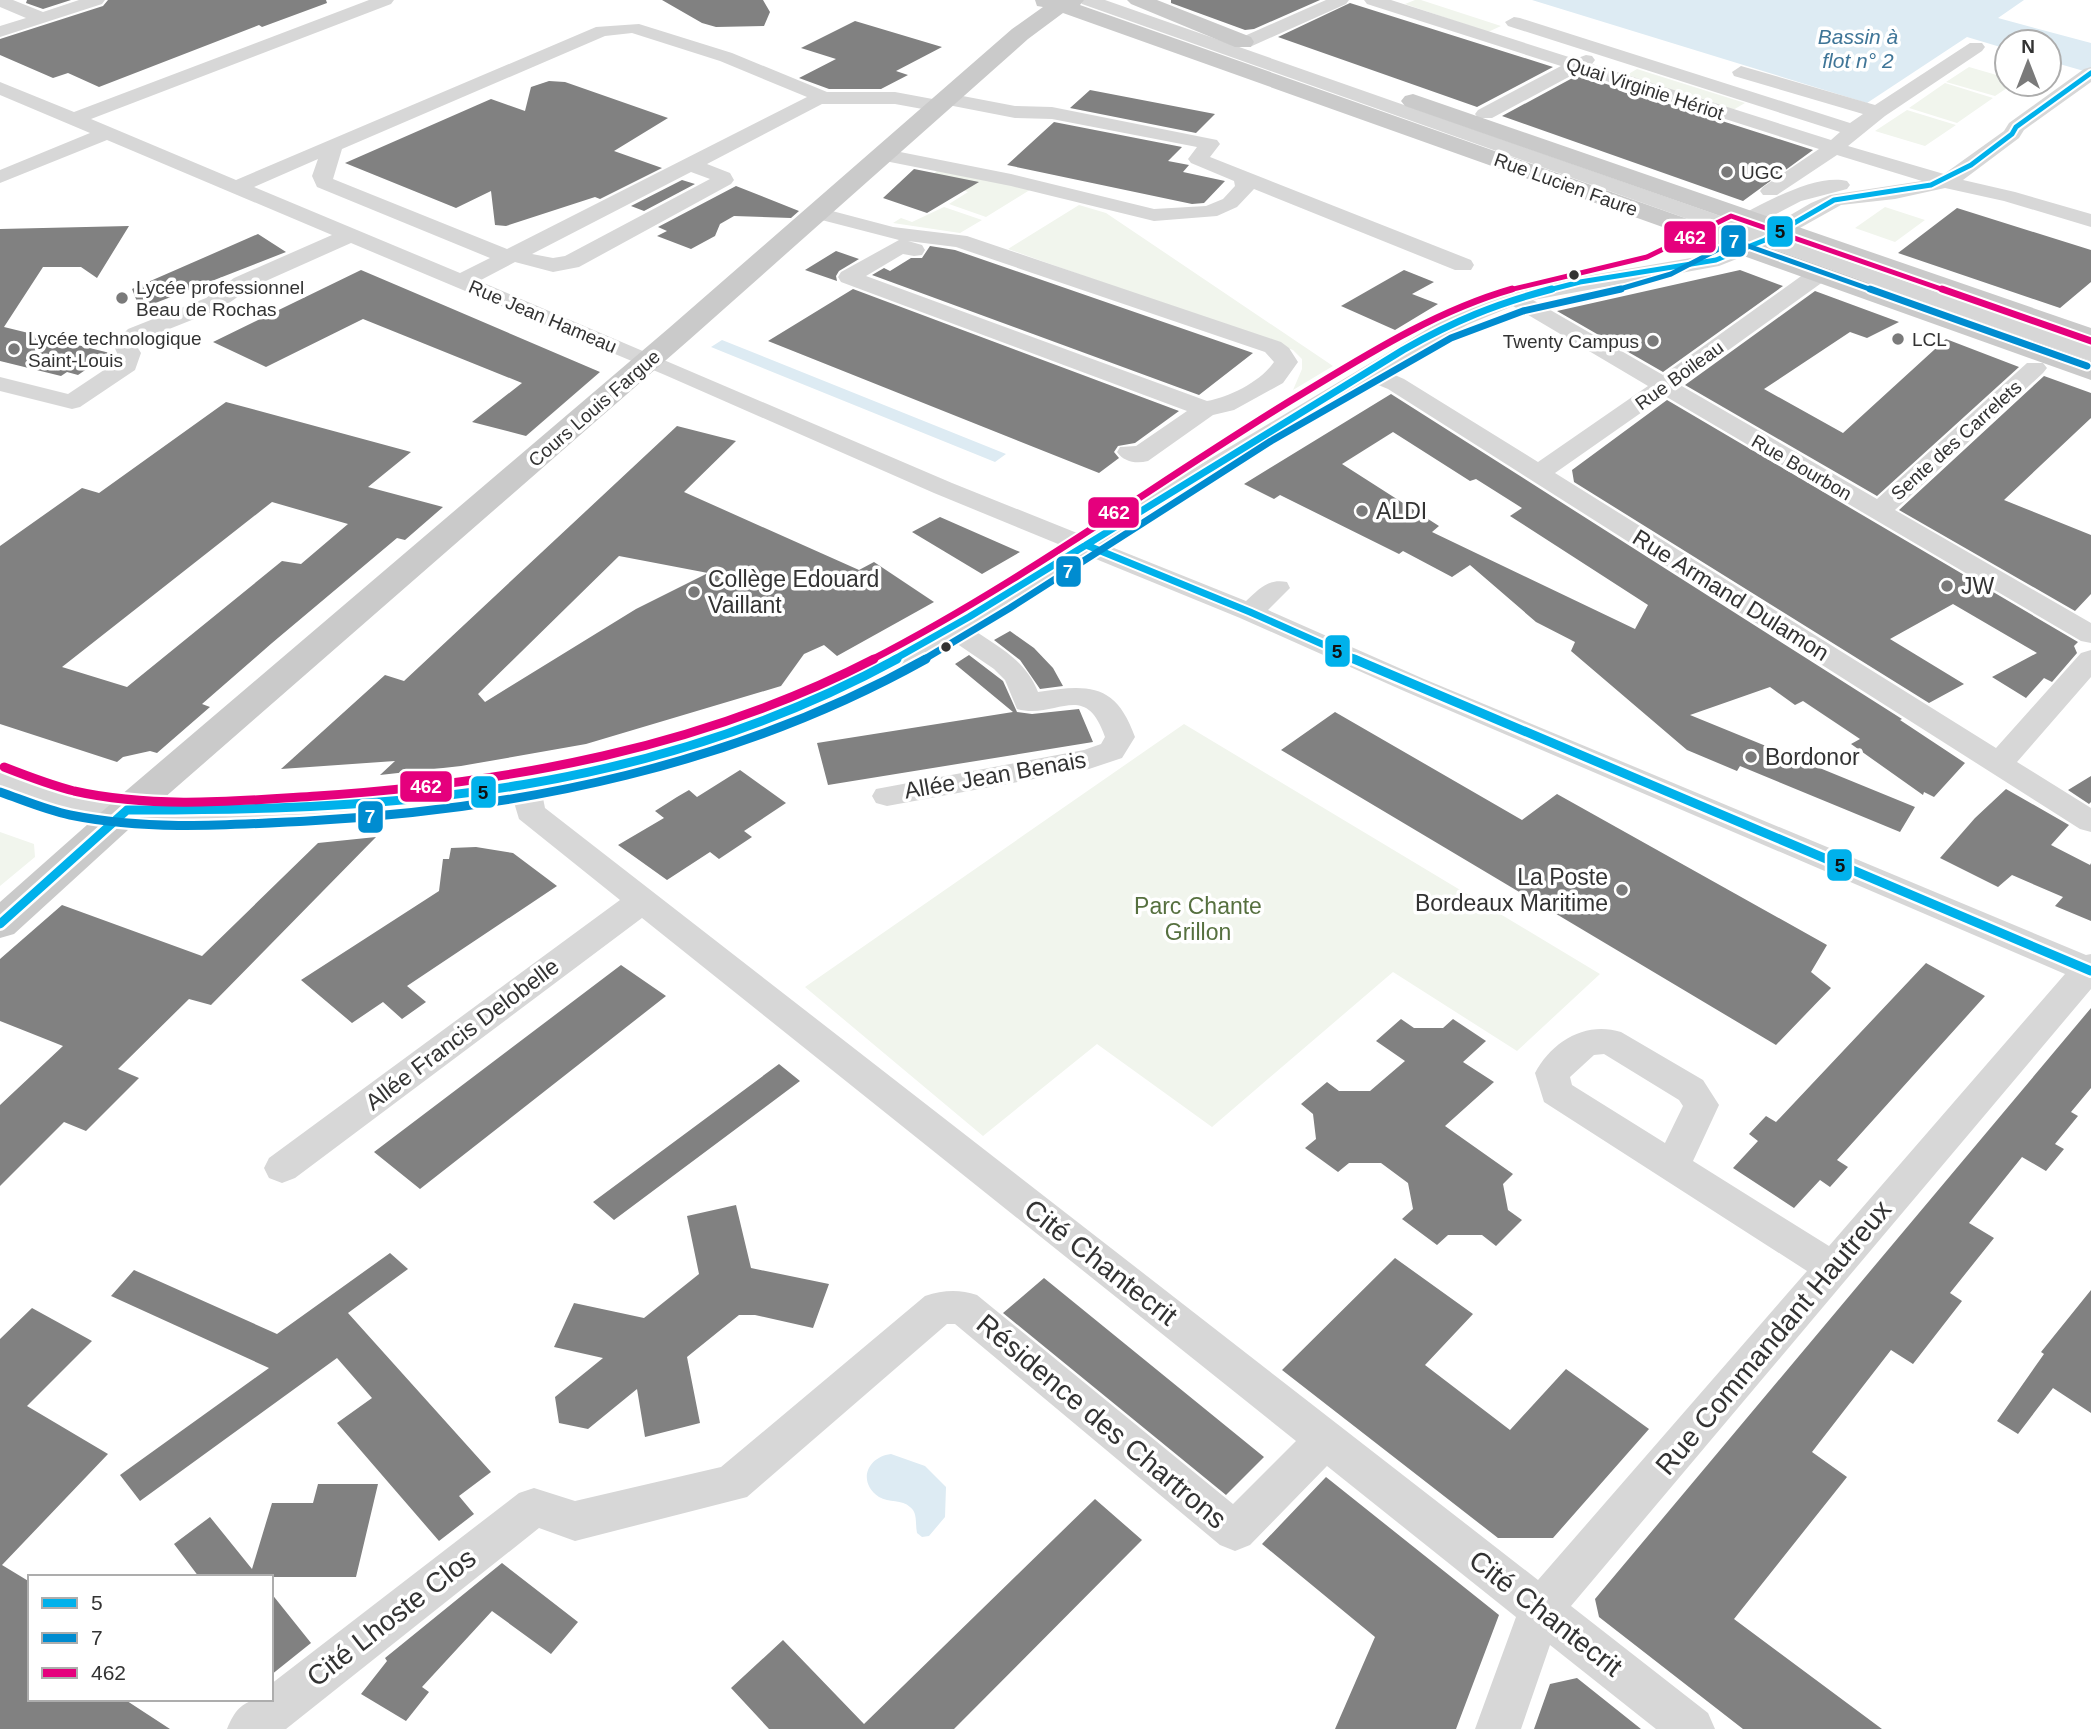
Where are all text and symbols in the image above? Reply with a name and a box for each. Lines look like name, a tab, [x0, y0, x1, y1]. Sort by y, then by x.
water label: Bassin à flot n° 2	[1818, 25, 1899, 72]
north arrow	[1993, 28, 2063, 98]
text: N	[2021, 36, 2035, 57]
street label: Quai Virginie Hériot	[1563, 53, 1727, 124]
street label: Rue Lucien Faure	[1491, 149, 1640, 220]
place label: UGC	[1741, 162, 1783, 183]
marker: UGC	[1719, 164, 1735, 180]
line badge: 5	[1766, 215, 1794, 248]
line badge: 462	[1663, 220, 1717, 254]
text: 5	[1775, 221, 1786, 242]
line badge: 7	[1720, 224, 1747, 258]
text: 462	[1674, 227, 1706, 248]
text: 7	[1729, 231, 1739, 252]
unlabelled marker	[1567, 268, 1581, 282]
street label: Rue Jean Hameau	[466, 276, 620, 357]
place label: Lycée professionnel Beau de Rochas	[136, 277, 304, 320]
marker: Lycée professionnel Beau de Rochas	[114, 290, 130, 306]
place label: Lycée technologique Saint-Louis	[28, 328, 202, 371]
place label: LCL	[1912, 329, 1947, 350]
place label: Twenty Campus	[1503, 331, 1639, 352]
marker: LCL	[1890, 331, 1906, 347]
marker: Twenty Campus	[1645, 333, 1661, 349]
street label: Rue Boileau	[1631, 336, 1727, 414]
marker: Lycée technologique Saint-Louis	[6, 341, 22, 357]
street label: Cours Louis Fargue	[524, 346, 664, 471]
street label: Sente des Carrelets	[1887, 376, 2026, 504]
street label: Rue Bourbon	[1748, 430, 1855, 505]
line badge: 462	[1087, 496, 1140, 529]
place label: ALDI	[1376, 498, 1427, 524]
text: 462	[1098, 502, 1130, 523]
marker: ALDI	[1354, 503, 1370, 519]
street label: Rue Armand Dulamon	[1628, 524, 1834, 666]
line badge: 7	[1055, 555, 1082, 588]
text: 7	[1063, 561, 1073, 582]
place label: Collège Edouard Vaillant	[708, 566, 879, 618]
place label: JW	[1961, 573, 1995, 599]
marker: JW	[1939, 578, 1955, 594]
marker: Collège Edouard Vaillant	[686, 584, 702, 600]
line badge: 5	[1324, 634, 1351, 668]
unlabelled marker	[939, 640, 953, 654]
text: 5	[1332, 641, 1343, 662]
place label: Bordonor	[1765, 744, 1860, 770]
street label: Allée Jean Benais	[902, 746, 1088, 804]
marker: Bordonor	[1743, 749, 1759, 765]
line badge: 462	[399, 770, 453, 803]
line badge: 5	[470, 775, 497, 809]
text: 462	[410, 776, 442, 797]
text: 5	[478, 782, 489, 803]
line badge: 7	[357, 800, 384, 834]
text: 7	[365, 806, 375, 827]
line badge: 5	[1826, 848, 1853, 882]
text: 5	[1835, 855, 1846, 876]
place label: La Poste Bordeaux Maritime	[1415, 864, 1608, 916]
marker: La Poste Bordeaux Maritime	[1614, 882, 1630, 898]
park label: Parc Chante Grillon	[1134, 893, 1262, 945]
street label: Allée Francis Delobelle	[360, 953, 564, 1115]
street label: Cité Chantecrit	[1018, 1193, 1183, 1332]
street label: Rue Commandant Hautreux	[1649, 1194, 1897, 1481]
street label: Résidence des Chartrons	[971, 1308, 1233, 1535]
street label: Cité Lhoste Clos	[301, 1542, 482, 1693]
street label: Cité Chantecrit	[1463, 1544, 1628, 1683]
legend	[28, 1575, 273, 1701]
text: 5	[91, 1591, 103, 1614]
text: 7	[91, 1626, 103, 1649]
text: 462	[91, 1661, 126, 1684]

